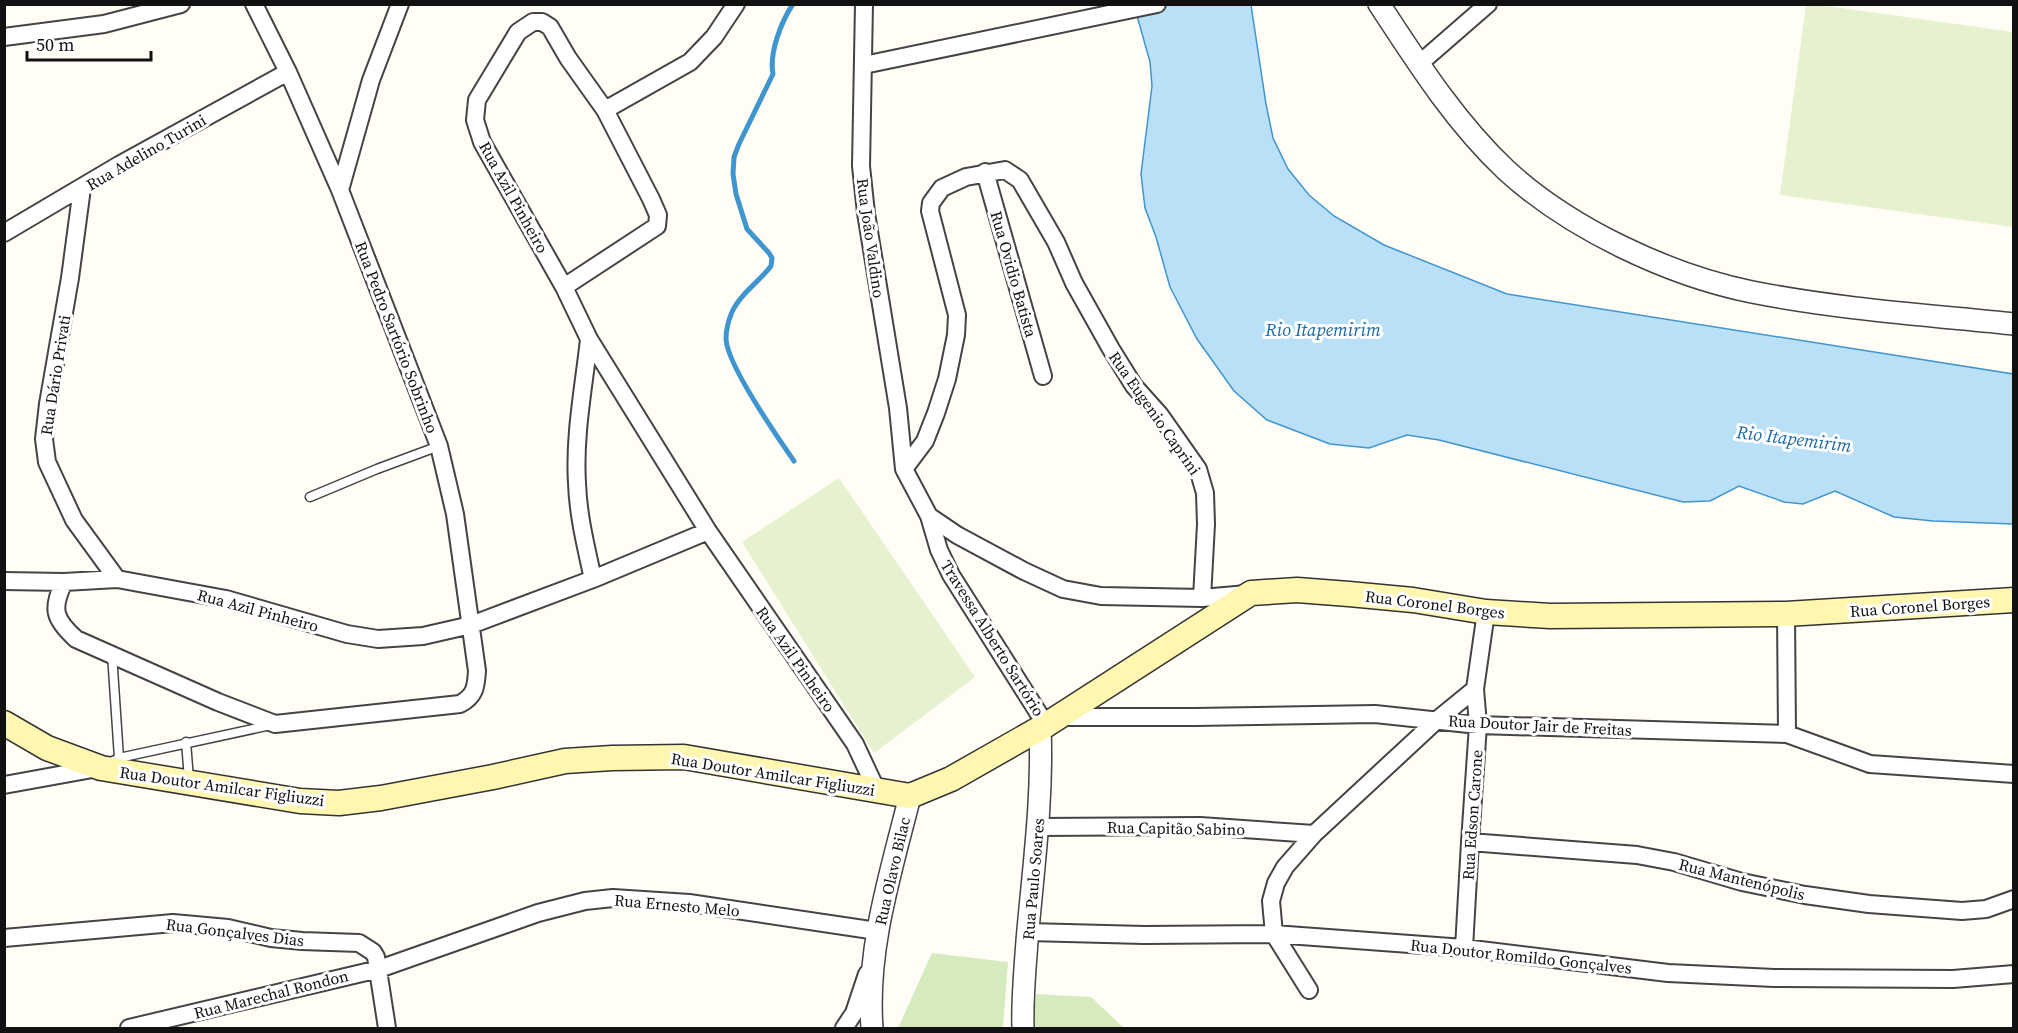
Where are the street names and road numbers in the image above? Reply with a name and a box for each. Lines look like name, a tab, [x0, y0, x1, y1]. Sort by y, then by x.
street label: Rua Adelino Turini	[82, 109, 210, 195]
street label: Rua Azil Pinheiro	[474, 137, 554, 257]
street label: Rua João Valdino	[852, 177, 890, 300]
street label: Rua Ovidio Batista	[985, 208, 1043, 341]
street label: Rua Pedro Sartório Sobrinho	[350, 238, 444, 436]
street label: Rua Dário Privati	[35, 313, 75, 437]
street label: Rua Eugenio Caprini	[1104, 347, 1206, 480]
street label: Travessa Alberto Sartório	[936, 556, 1050, 721]
street label: Rua Azil Pinheiro	[195, 583, 321, 637]
street label: Rua Coronel Borges	[1364, 585, 1506, 623]
street label: Rua Coronel Borges	[1849, 590, 1991, 622]
street label: Rua Azil Pinheiro	[751, 602, 841, 717]
street label: Rua Doutor Jair de Freitas	[1448, 709, 1632, 741]
street label: Rua Doutor Amilcar Figliuzzi	[669, 747, 877, 801]
street label: Rua Edson Carone	[1456, 749, 1488, 881]
street label: Rua Doutor Amilcar Figliuzzi	[118, 761, 326, 811]
street label: Rua Olavo Bilac	[869, 814, 915, 927]
street label: Rua Capitão Sabino	[1107, 816, 1245, 840]
street label: Rua Paulo Soares	[1017, 817, 1049, 941]
street label: Rua Mantenópolis	[1677, 853, 1807, 905]
street label: Rua Ernesto Melo	[613, 889, 741, 921]
street label: Rua Gonçalves Dias	[165, 913, 305, 951]
street label: Rua Doutor Romildo Gonçalves	[1409, 933, 1633, 979]
street label: Rua Marechal Rondon	[191, 964, 351, 1024]

